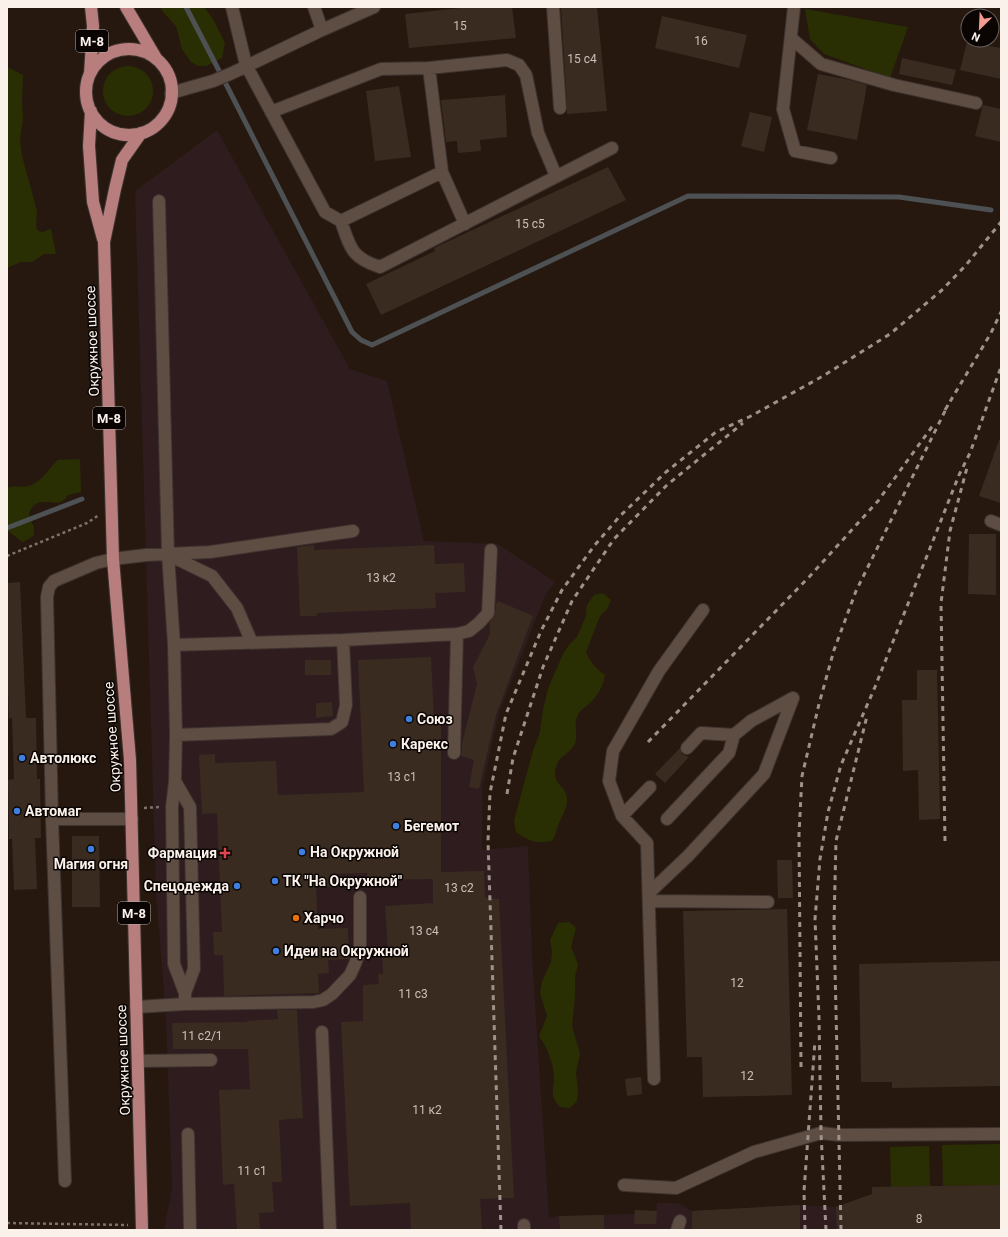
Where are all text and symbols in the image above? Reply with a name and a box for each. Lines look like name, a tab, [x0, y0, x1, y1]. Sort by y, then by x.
north arrow	[960, 8, 1000, 48]
house number: 15	[453, 19, 467, 33]
text: N	[970, 29, 982, 44]
road number: М-8	[76, 30, 108, 52]
house number: 16	[694, 34, 708, 48]
house number: 15 с4	[567, 52, 597, 66]
house number: 15 с5	[515, 217, 545, 231]
street label: Окружное шоссе	[82, 285, 102, 397]
road number: М-8	[93, 407, 125, 429]
house number: 13 к2	[366, 571, 396, 585]
street label: Окружное шоссе	[100, 681, 124, 793]
place label: Союз	[417, 711, 453, 727]
marker: Союз	[404, 714, 414, 724]
place label: Карекс	[401, 736, 448, 752]
marker: Карекс	[388, 739, 398, 749]
place label: Автолюкс	[30, 750, 96, 766]
marker: Автолюкс	[17, 753, 27, 763]
house number: 13 с1	[387, 770, 417, 784]
place label: Автомаг	[25, 803, 81, 819]
marker: Автомаг	[12, 806, 22, 816]
place label: Бегемот	[404, 818, 459, 834]
marker: Бегемот	[391, 821, 401, 831]
marker: Магия огня	[86, 844, 96, 854]
place label: На Окружной	[310, 844, 399, 860]
place label: Фармация	[148, 845, 217, 861]
marker: На Окружной	[297, 847, 307, 857]
marker: Фармация	[220, 848, 230, 858]
place label: Магия огня	[54, 856, 128, 872]
place label: ТК "На Окружной"	[283, 873, 403, 889]
marker: ТК "На Окружной"	[270, 876, 280, 886]
place label: Спецодежда	[144, 878, 230, 894]
marker: Спецодежда	[232, 881, 242, 891]
house number: 13 с2	[444, 881, 474, 895]
road number: М-8	[118, 902, 150, 924]
place label: Харчо	[304, 910, 344, 926]
marker: Харчо	[291, 913, 301, 923]
house number: 13 с4	[409, 924, 439, 938]
place label: Идеи на Окружной	[284, 943, 409, 959]
marker: Идеи на Окружной	[271, 946, 281, 956]
house number: 12	[730, 976, 744, 990]
house number: 11 с3	[398, 987, 428, 1001]
street label: Окружное шоссе	[113, 1004, 133, 1116]
house number: 11 с2/1	[181, 1029, 223, 1043]
house number: 12	[740, 1069, 754, 1083]
house number: 11 к2	[412, 1103, 442, 1117]
house number: 11 с1	[237, 1164, 267, 1178]
house number: 8	[916, 1212, 923, 1226]

